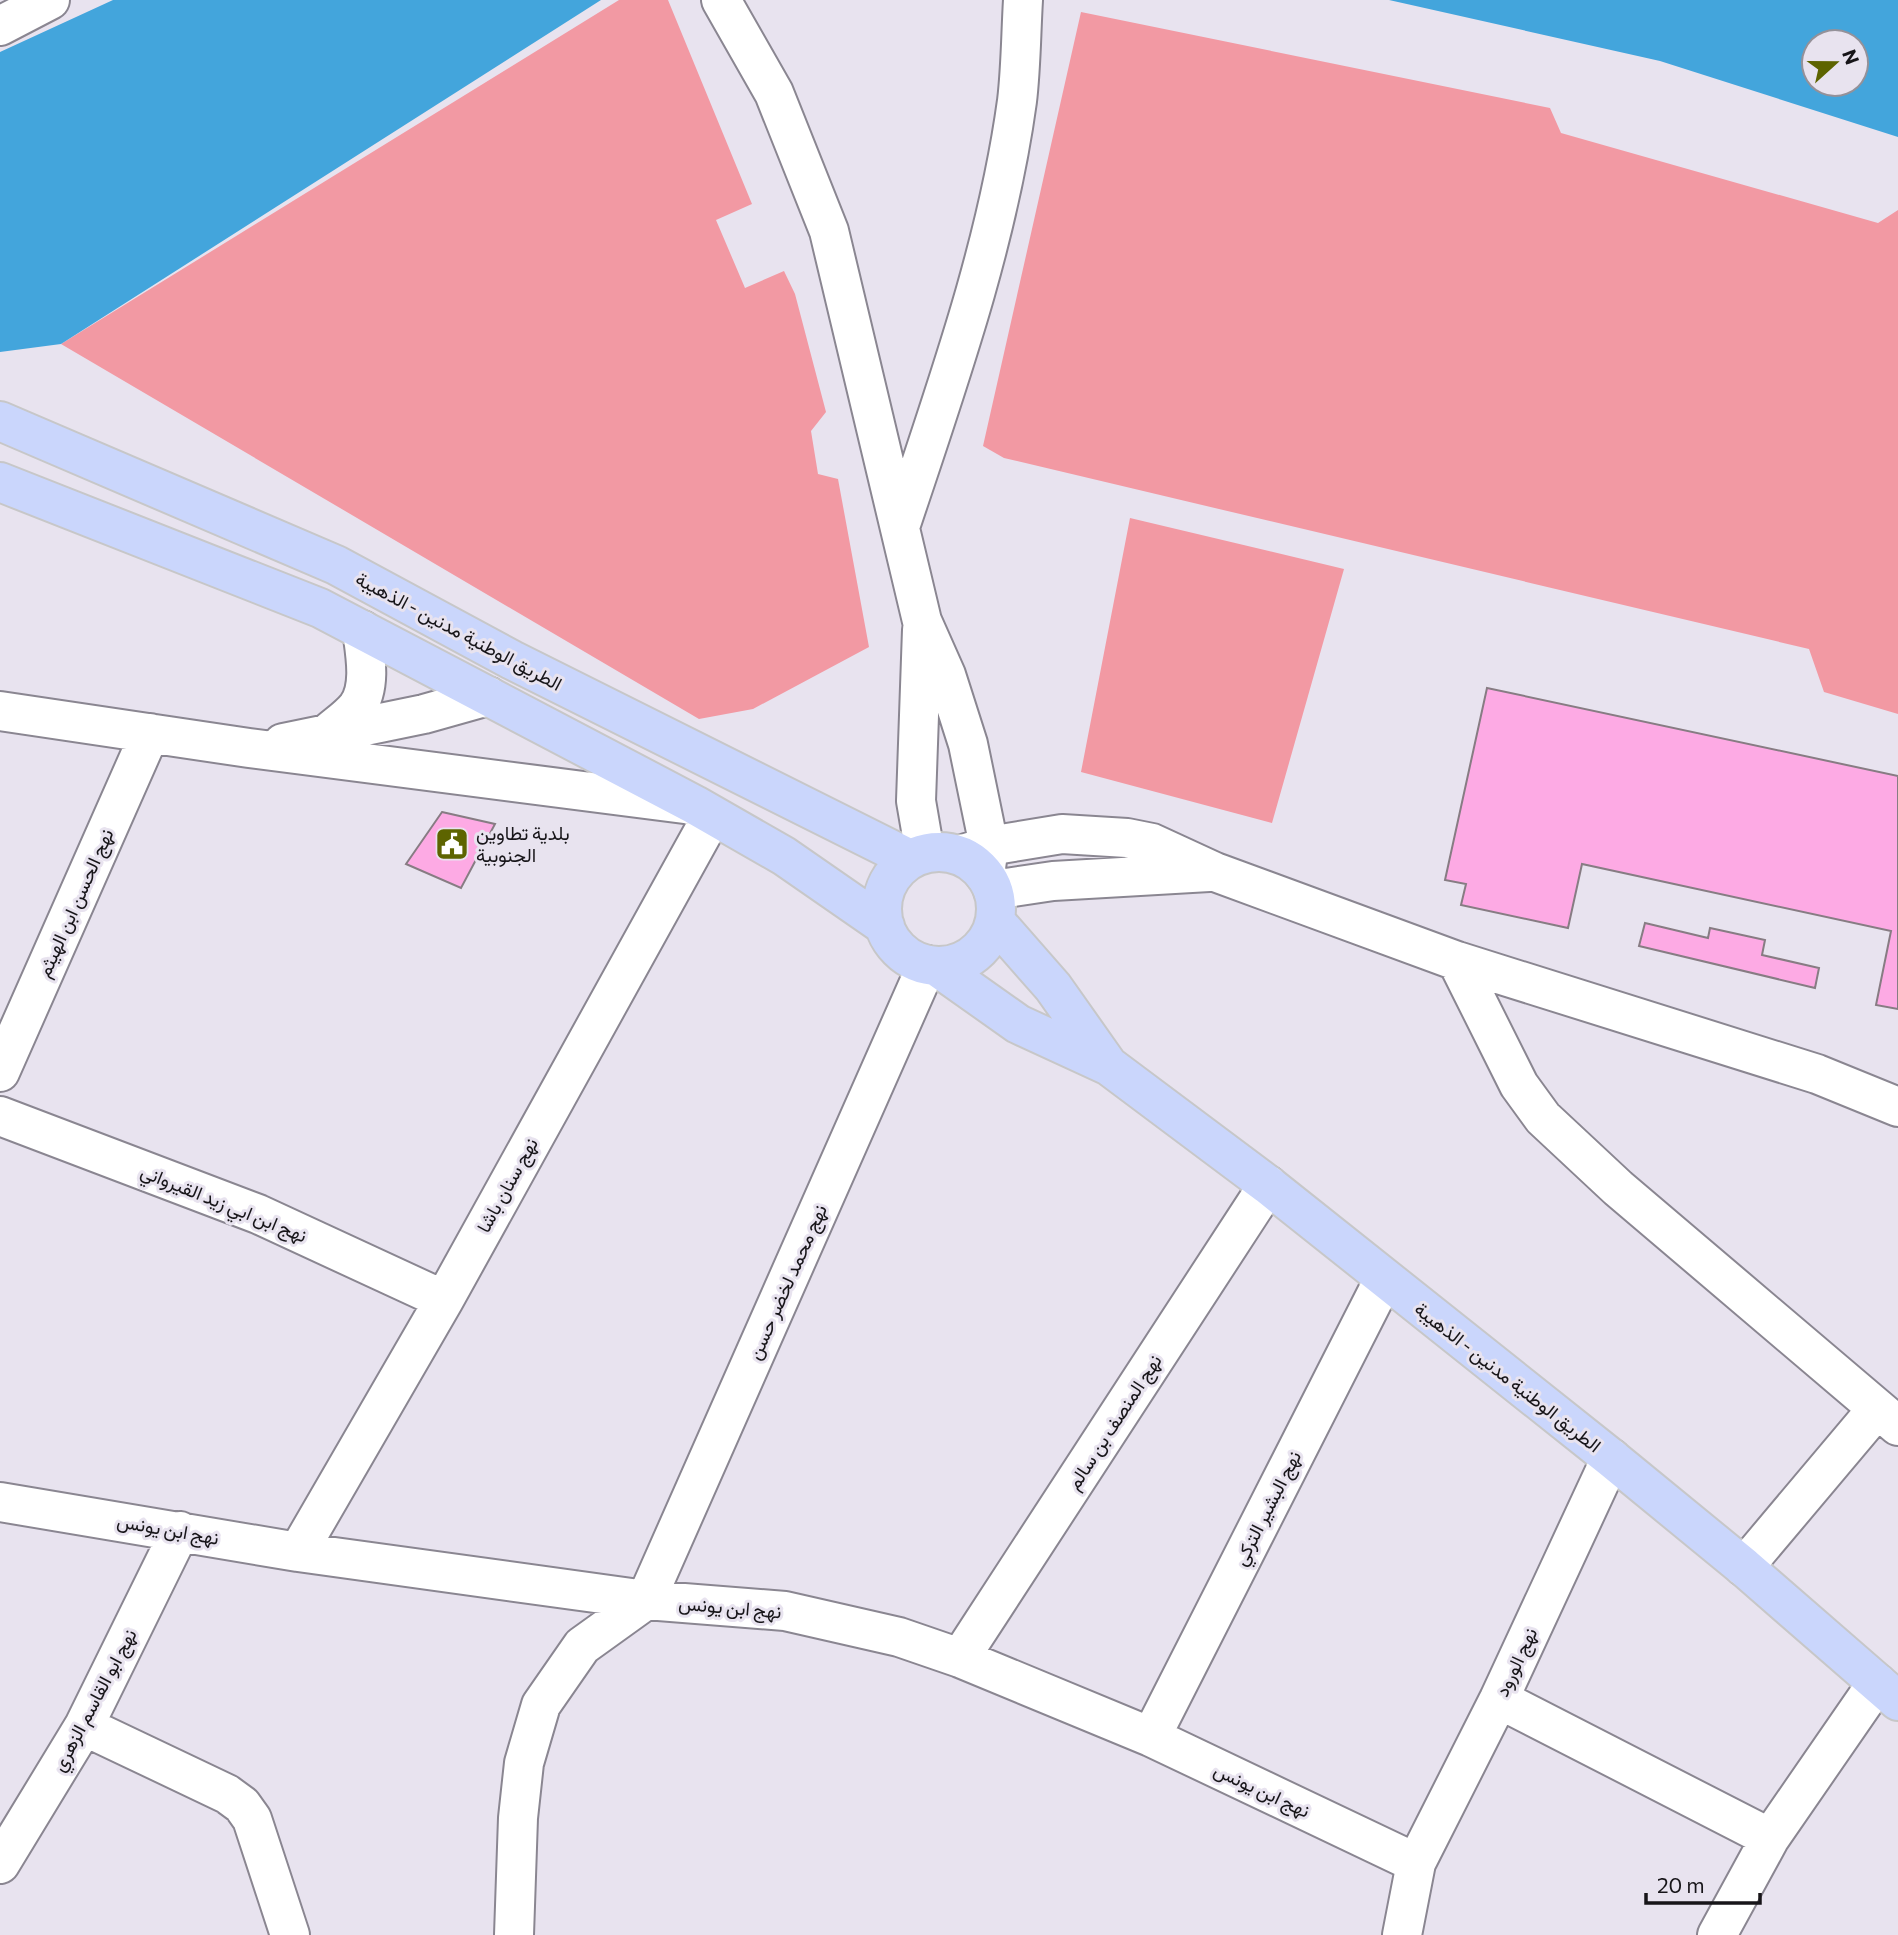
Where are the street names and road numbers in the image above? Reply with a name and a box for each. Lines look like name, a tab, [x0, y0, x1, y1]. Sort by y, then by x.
street label: الطريق الوطنية مدنين - الذهيبة	[352, 566, 566, 696]
street label: نهج الحسن ابن الهيثم	[31, 825, 120, 982]
street label: نهج سنان باشا	[471, 1133, 545, 1238]
street label: نهج ابن ابي زيد القيرواني	[136, 1159, 311, 1251]
street label: نهج محمد لخضر حسن	[742, 1201, 834, 1364]
street label: الطريق الوطنية مدنين - الذهيبة	[1410, 1297, 1606, 1457]
street label: نهج المنصف بن سالم	[1061, 1350, 1168, 1495]
street label: نهج البشير التركي	[1228, 1447, 1310, 1571]
street label: نهج ابن يونس	[115, 1508, 221, 1552]
street label: نهج ابن يونس	[677, 1591, 782, 1625]
street label: نهج ابو القاسم الزهري	[46, 1624, 145, 1777]
street label: نهج الورود	[1490, 1624, 1544, 1701]
street label: نهج ابن يونس	[1209, 1757, 1314, 1825]

